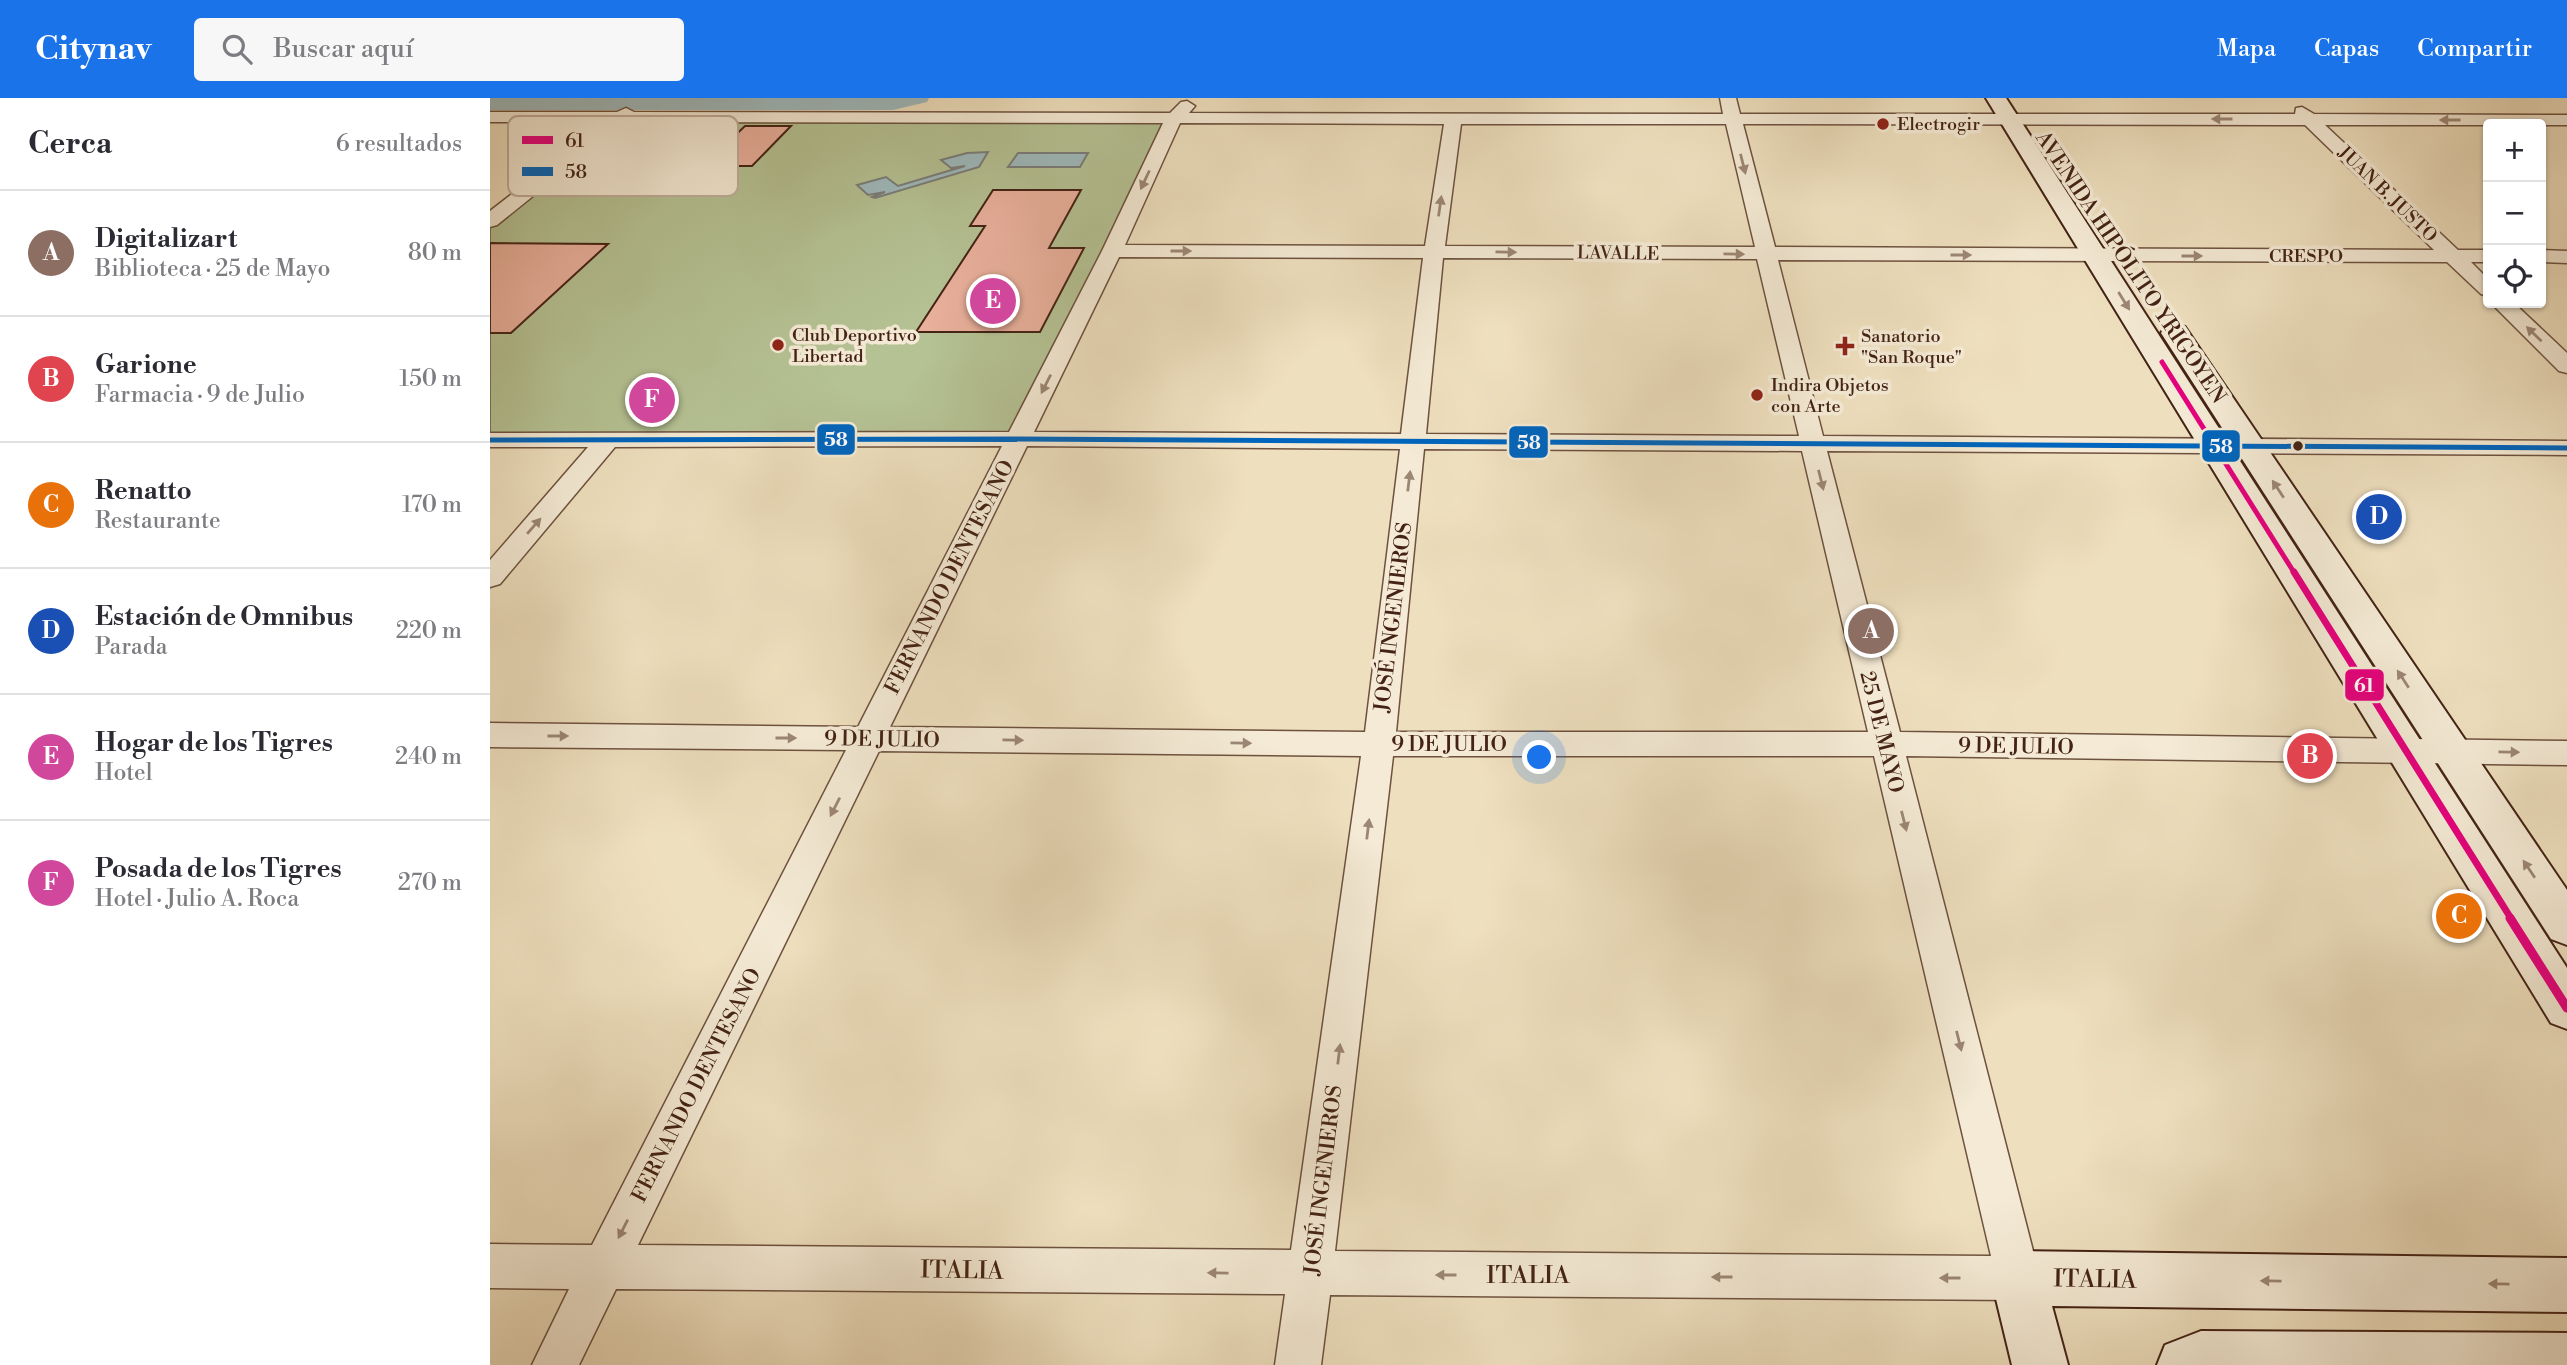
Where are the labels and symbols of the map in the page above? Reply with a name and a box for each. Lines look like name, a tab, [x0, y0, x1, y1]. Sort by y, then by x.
place label: Electrogir	[1897, 113, 1980, 136]
one-way arrow	[2211, 113, 2233, 125]
one-way arrow	[2439, 114, 2461, 126]
legend	[508, 116, 738, 196]
marker: Electrogir	[1875, 116, 1891, 132]
street label: AVENIDA HIPÓLITO YRIGOYEN	[2029, 124, 2234, 409]
text: 61	[565, 129, 584, 153]
street label: JUAN B. JUSTO	[2333, 141, 2442, 247]
one-way arrow	[1738, 153, 1749, 175]
text: 58	[565, 160, 587, 184]
one-way arrow	[1140, 170, 1151, 190]
one-way arrow	[1435, 195, 1446, 217]
street label: LAVALLE	[1577, 241, 1659, 266]
one-way arrow	[1170, 245, 1192, 257]
street label: CRESPO	[2269, 245, 2343, 268]
one-way arrow	[1495, 246, 1517, 258]
one-way arrow	[1723, 248, 1745, 260]
one-way arrow	[1950, 249, 1972, 261]
one-way arrow	[2181, 250, 2203, 262]
pin: E	[970, 275, 1016, 327]
one-way arrow	[2117, 291, 2130, 311]
place label: Club Deportivo Libertad	[792, 324, 917, 368]
place label: Sanatorio "San Roque"	[1861, 325, 1962, 369]
one-way arrow	[2526, 326, 2543, 343]
marker: Sanatorio "San Roque"	[1835, 336, 1855, 356]
marker: Club Deportivo Libertad	[770, 337, 786, 353]
pin: F	[629, 374, 675, 426]
one-way arrow	[1040, 374, 1051, 394]
place label: Indira Objetos con Arte	[1771, 374, 1889, 418]
marker: Indira Objetos con Arte	[1749, 387, 1765, 403]
line badge: 58	[816, 423, 856, 456]
line badge: 58	[1508, 425, 1549, 459]
text: 58	[824, 428, 848, 452]
line badge: 58	[2201, 429, 2241, 463]
text: 58	[1517, 431, 1541, 455]
text: 58	[2209, 435, 2233, 459]
unlabelled marker	[2291, 439, 2305, 453]
street label: FERNANDO DENTESANO	[879, 456, 1020, 699]
one-way arrow	[1404, 470, 1415, 492]
one-way arrow	[1816, 470, 1827, 492]
one-way arrow	[2272, 479, 2285, 499]
pin: D	[2356, 491, 2402, 543]
one-way arrow	[526, 518, 541, 535]
street label: JOSÉ INGENIEROS	[1367, 520, 1419, 715]
pin: A	[1848, 605, 1894, 657]
line badge: 61	[2344, 668, 2385, 702]
street label: 25 DE MAYO	[1853, 669, 1909, 796]
one-way arrow	[2397, 669, 2410, 689]
text: 61	[2354, 674, 2374, 698]
street label: 9 DE JULIO	[824, 726, 940, 754]
one-way arrow	[547, 730, 569, 742]
pin: B	[2287, 730, 2333, 782]
one-way arrow	[775, 732, 797, 744]
street label: 9 DE JULIO	[1391, 732, 1507, 758]
street label: 9 DE JULIO	[1958, 733, 2074, 761]
one-way arrow	[1002, 734, 1024, 746]
one-way arrow	[1230, 737, 1252, 749]
your location	[1522, 740, 1556, 774]
one-way arrow	[2498, 746, 2520, 758]
one-way arrow	[829, 797, 840, 817]
one-way arrow	[1899, 810, 1910, 832]
one-way arrow	[1362, 818, 1373, 840]
one-way arrow	[2522, 860, 2536, 878]
pin: C	[2436, 890, 2482, 942]
street label: FERNANDO DENTESANO	[626, 964, 767, 1207]
one-way arrow	[1954, 1030, 1965, 1052]
one-way arrow	[1334, 1043, 1345, 1065]
street label: JOSÉ INGENIEROS	[1297, 1083, 1349, 1278]
one-way arrow	[618, 1219, 629, 1239]
street label: ITALIA	[920, 1255, 1004, 1287]
street label: ITALIA	[1486, 1261, 1570, 1291]
street label: ITALIA	[2053, 1264, 2137, 1296]
one-way arrow	[1207, 1267, 1229, 1279]
one-way arrow	[1435, 1269, 1457, 1281]
one-way arrow	[1711, 1271, 1733, 1282]
one-way arrow	[1939, 1272, 1961, 1284]
one-way arrow	[2260, 1275, 2282, 1287]
one-way arrow	[2488, 1278, 2510, 1290]

